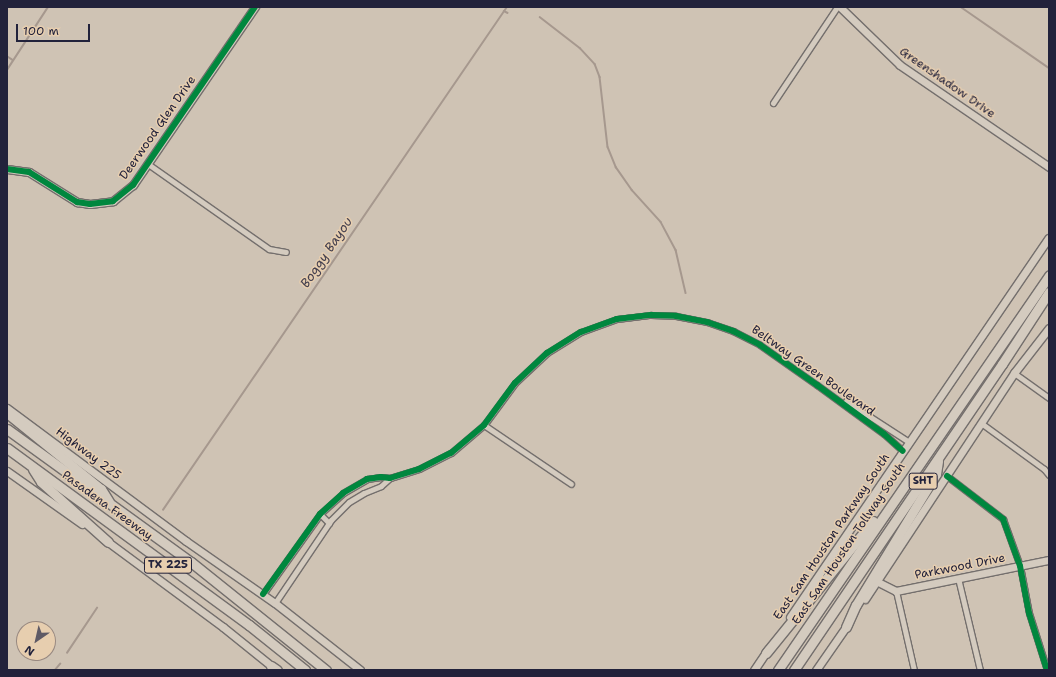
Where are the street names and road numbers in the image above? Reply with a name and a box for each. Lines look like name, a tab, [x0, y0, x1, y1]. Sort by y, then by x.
street label: Greenshadow Drive	[896, 44, 998, 122]
street label: Deerwood Glen Drive	[117, 73, 199, 183]
street label: Beltway Green Boulevard	[749, 323, 877, 419]
street label: Highway 225	[52, 425, 124, 483]
street label: East Sam Houston Parkway South	[771, 451, 893, 623]
street label: East Sam Houston Tollway South	[789, 460, 909, 628]
street label: Pasadena Freeway	[59, 468, 155, 544]
road number: SHT	[908, 472, 938, 490]
street label: Parkwood Drive	[914, 551, 1006, 583]
road number: TX 225	[143, 556, 193, 574]

